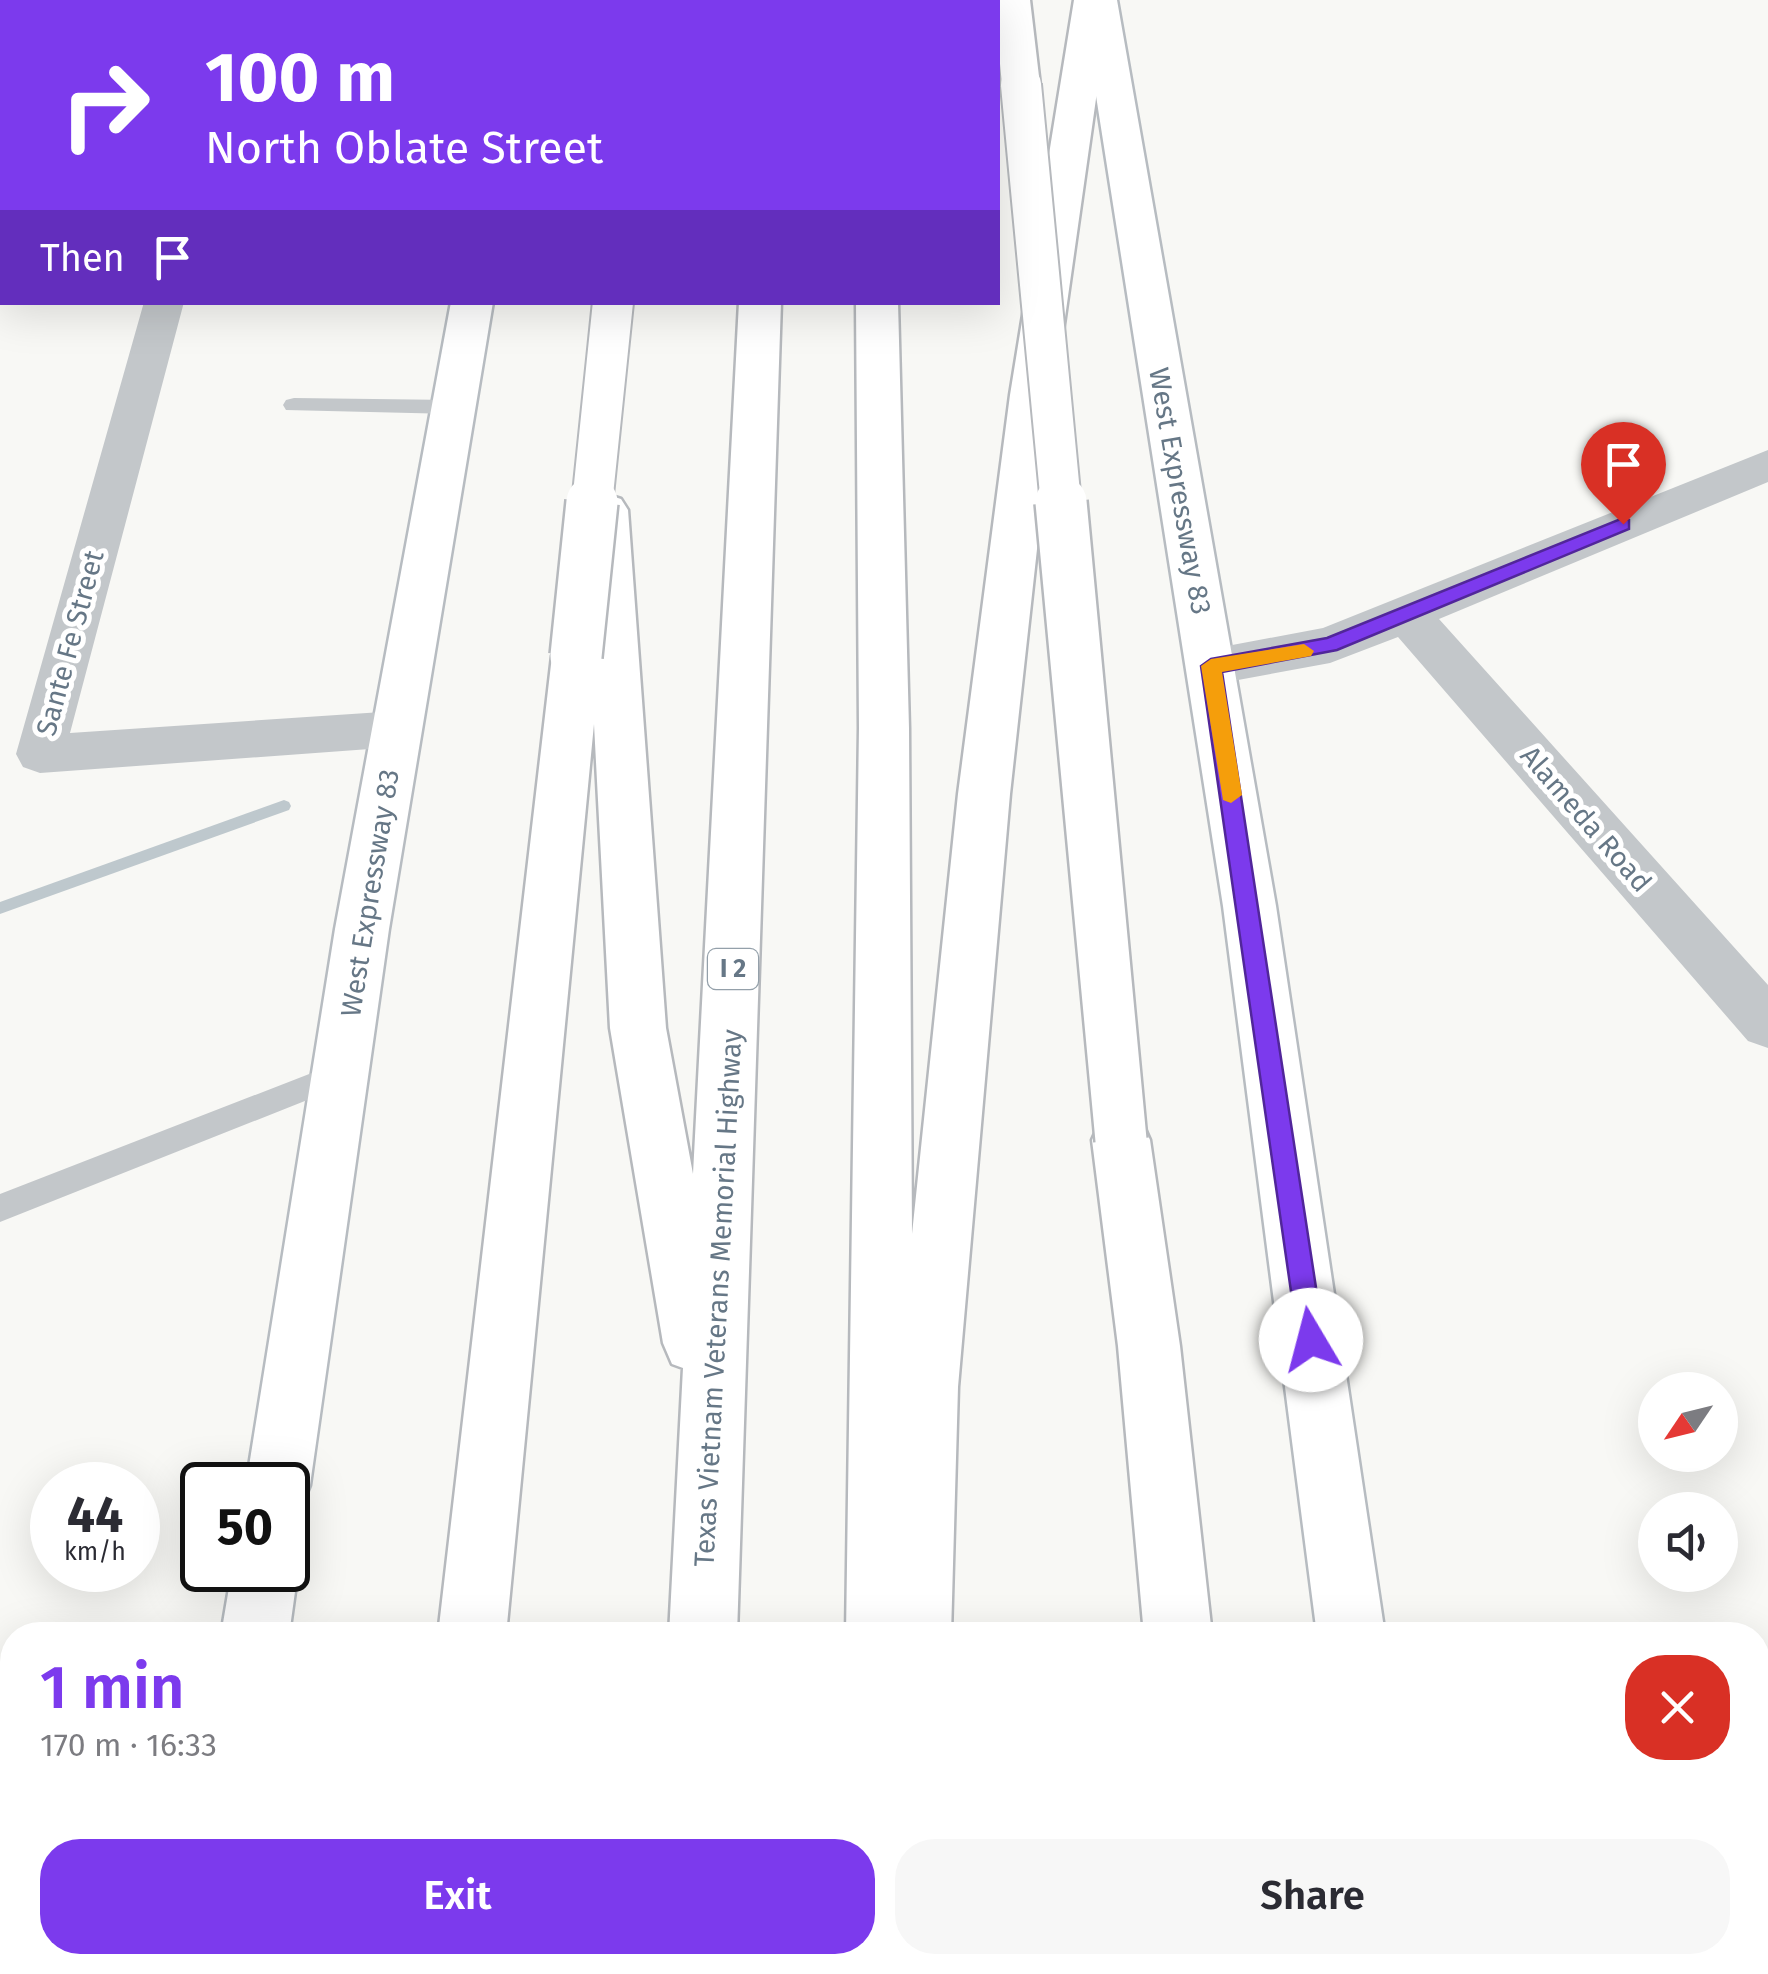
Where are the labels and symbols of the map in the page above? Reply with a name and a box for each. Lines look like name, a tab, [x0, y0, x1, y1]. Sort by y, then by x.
street label: West Expressway 83	[1142, 365, 1218, 617]
pin	[1581, 422, 1666, 525]
street label: Sante Fe Street	[29, 546, 111, 739]
street label: Alameda Road	[1514, 739, 1658, 899]
street label: West Expressway 83	[334, 767, 406, 1019]
road number: I 2	[708, 949, 758, 989]
street label: Texas Vietnam Veterans Memorial Highway	[687, 1028, 749, 1568]
position arrow	[1259, 1288, 1363, 1392]
north arrow	[1638, 1372, 1738, 1472]
speed limit sign: 50	[180, 1462, 310, 1592]

